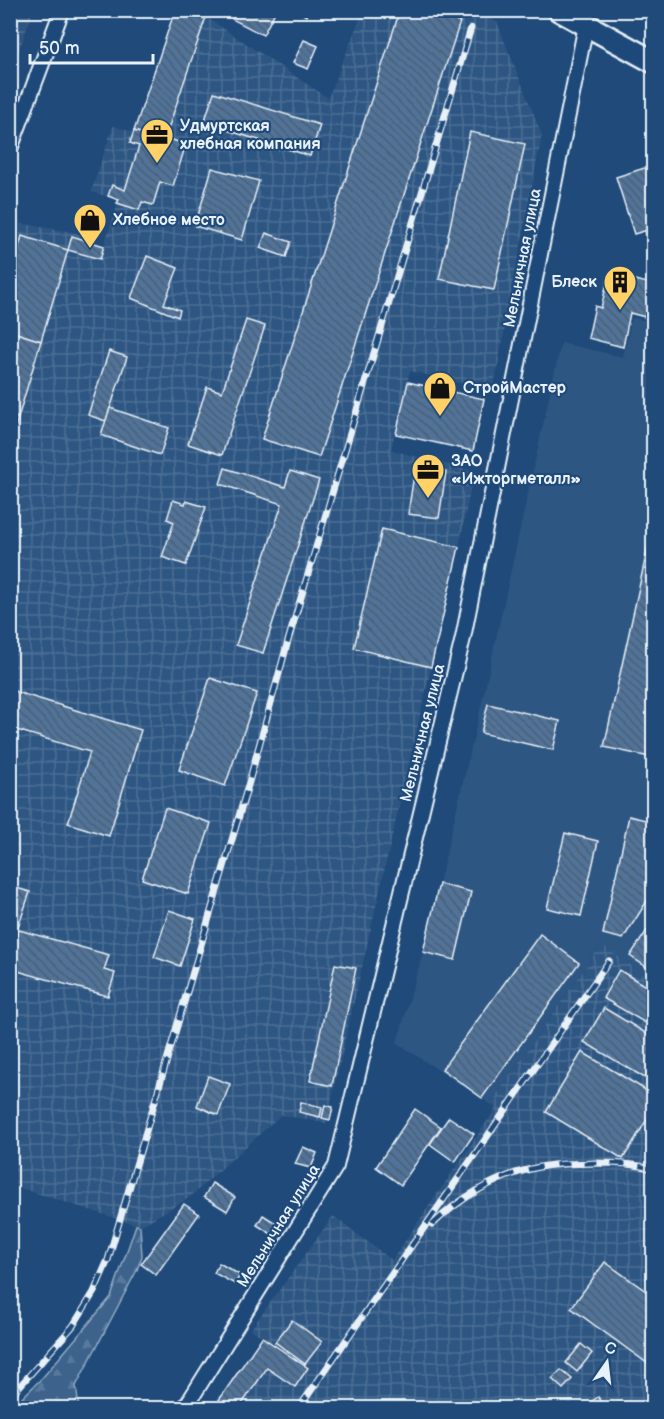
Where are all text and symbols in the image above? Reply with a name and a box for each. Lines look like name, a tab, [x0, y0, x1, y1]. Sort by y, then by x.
scale bar	[30, 27, 153, 65]
text: 50 m	[39, 38, 80, 59]
office icon: Удмуртская хлебная компания	[139, 117, 175, 164]
place label: Удмуртская хлебная компания	[180, 117, 321, 154]
street label: Мельничная улица	[500, 186, 546, 329]
shop icon: Хлебное место	[72, 202, 108, 249]
place label: Хлебное место	[112, 211, 225, 230]
building icon: Блеск	[602, 264, 638, 311]
place label: Блеск	[551, 273, 597, 292]
shop icon: СтройМастер	[422, 370, 458, 417]
place label: СтройМастер	[463, 379, 567, 398]
office icon: ЗАО «Ижторгметалл»	[410, 452, 446, 499]
place label: ЗАО «Ижторгметалл»	[451, 452, 581, 489]
street label: Мельничная улица	[397, 662, 449, 804]
street label: Мельничная улица	[233, 1160, 325, 1291]
north arrow	[577, 1332, 637, 1392]
text: С	[603, 1338, 618, 1359]

